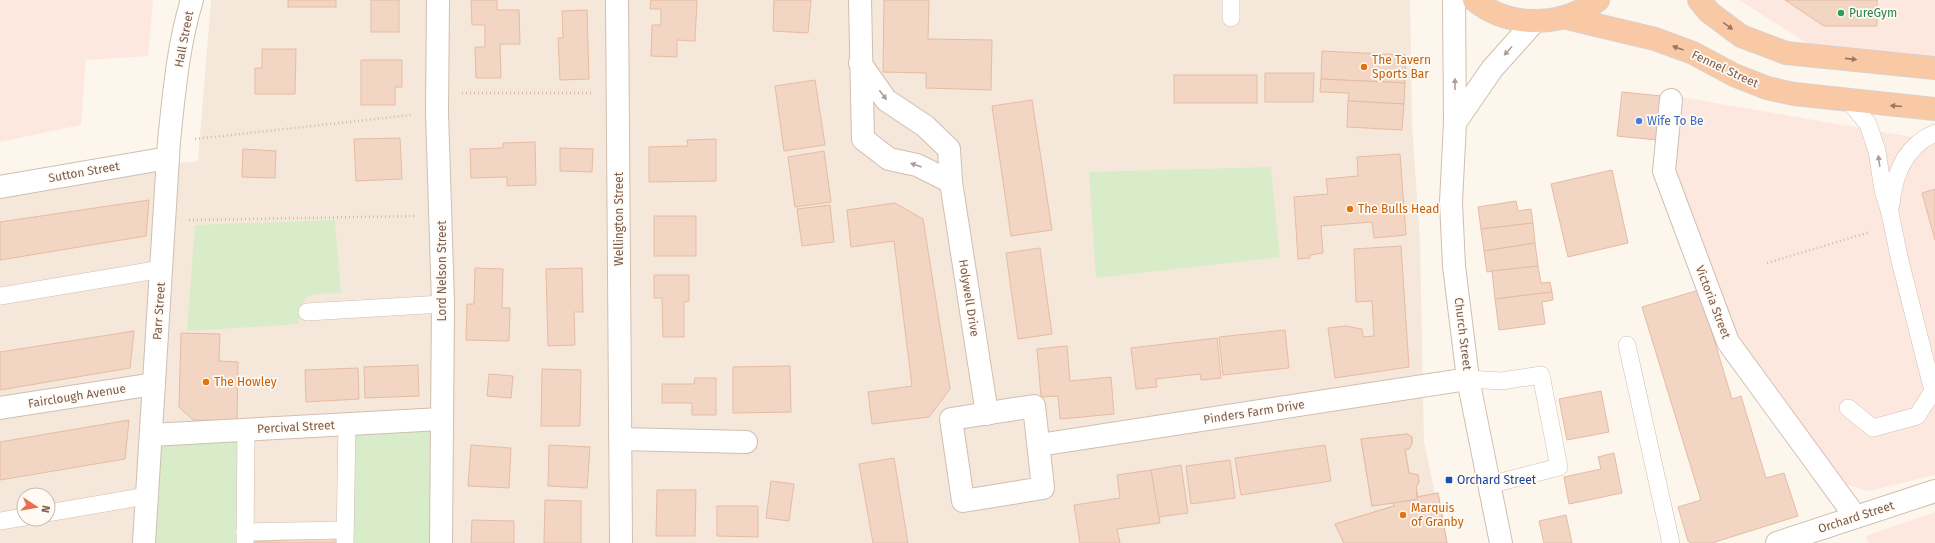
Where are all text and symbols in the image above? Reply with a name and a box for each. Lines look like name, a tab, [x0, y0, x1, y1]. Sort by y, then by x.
place label: PureGym	[1849, 6, 1897, 20]
marker: PureGym	[1836, 8, 1846, 18]
street label: Hall Street	[172, 9, 196, 68]
one-way arrow	[1722, 21, 1733, 30]
one-way arrow	[1672, 44, 1684, 50]
one-way arrow	[1504, 46, 1513, 56]
street label: Fennel Street	[1689, 47, 1761, 91]
place label: The Tavern Sports Bar	[1372, 53, 1431, 81]
one-way arrow	[1845, 56, 1857, 63]
marker: The Tavern Sports Bar	[1359, 62, 1369, 72]
one-way arrow	[1452, 77, 1458, 90]
one-way arrow	[879, 90, 887, 100]
one-way arrow	[1890, 102, 1902, 109]
place label: Wife To Be	[1647, 114, 1704, 128]
marker: Wife To Be	[1634, 116, 1644, 126]
one-way arrow	[1876, 155, 1882, 167]
street label: Sutton Street	[47, 159, 121, 185]
one-way arrow	[909, 162, 921, 168]
street label: Wellington Street	[612, 171, 626, 266]
place label: The Bulls Head	[1358, 202, 1439, 216]
marker: The Bulls Head	[1345, 204, 1355, 214]
street label: Lord Nelson Street	[435, 220, 449, 321]
street label: Holywell Drive	[956, 258, 982, 338]
street label: Victoria Street	[1693, 263, 1734, 341]
street label: Parr Street	[150, 281, 168, 340]
street label: Church Street	[1452, 297, 1475, 372]
place label: The Howley	[214, 375, 277, 389]
marker: The Howley	[201, 377, 211, 387]
street label: Fairclough Avenue	[27, 381, 127, 411]
street label: Pinders Farm Drive	[1202, 397, 1306, 427]
street label: Percival Street	[257, 418, 336, 436]
place label: Orchard Street	[1457, 473, 1537, 487]
marker: Orchard Street	[1444, 475, 1454, 485]
north arrow	[16, 487, 56, 527]
street label: Orchard Street	[1816, 498, 1896, 536]
place label: Marquis of Granby	[1411, 501, 1464, 529]
text: N	[38, 504, 52, 514]
marker: Marquis of Granby	[1398, 510, 1408, 520]

